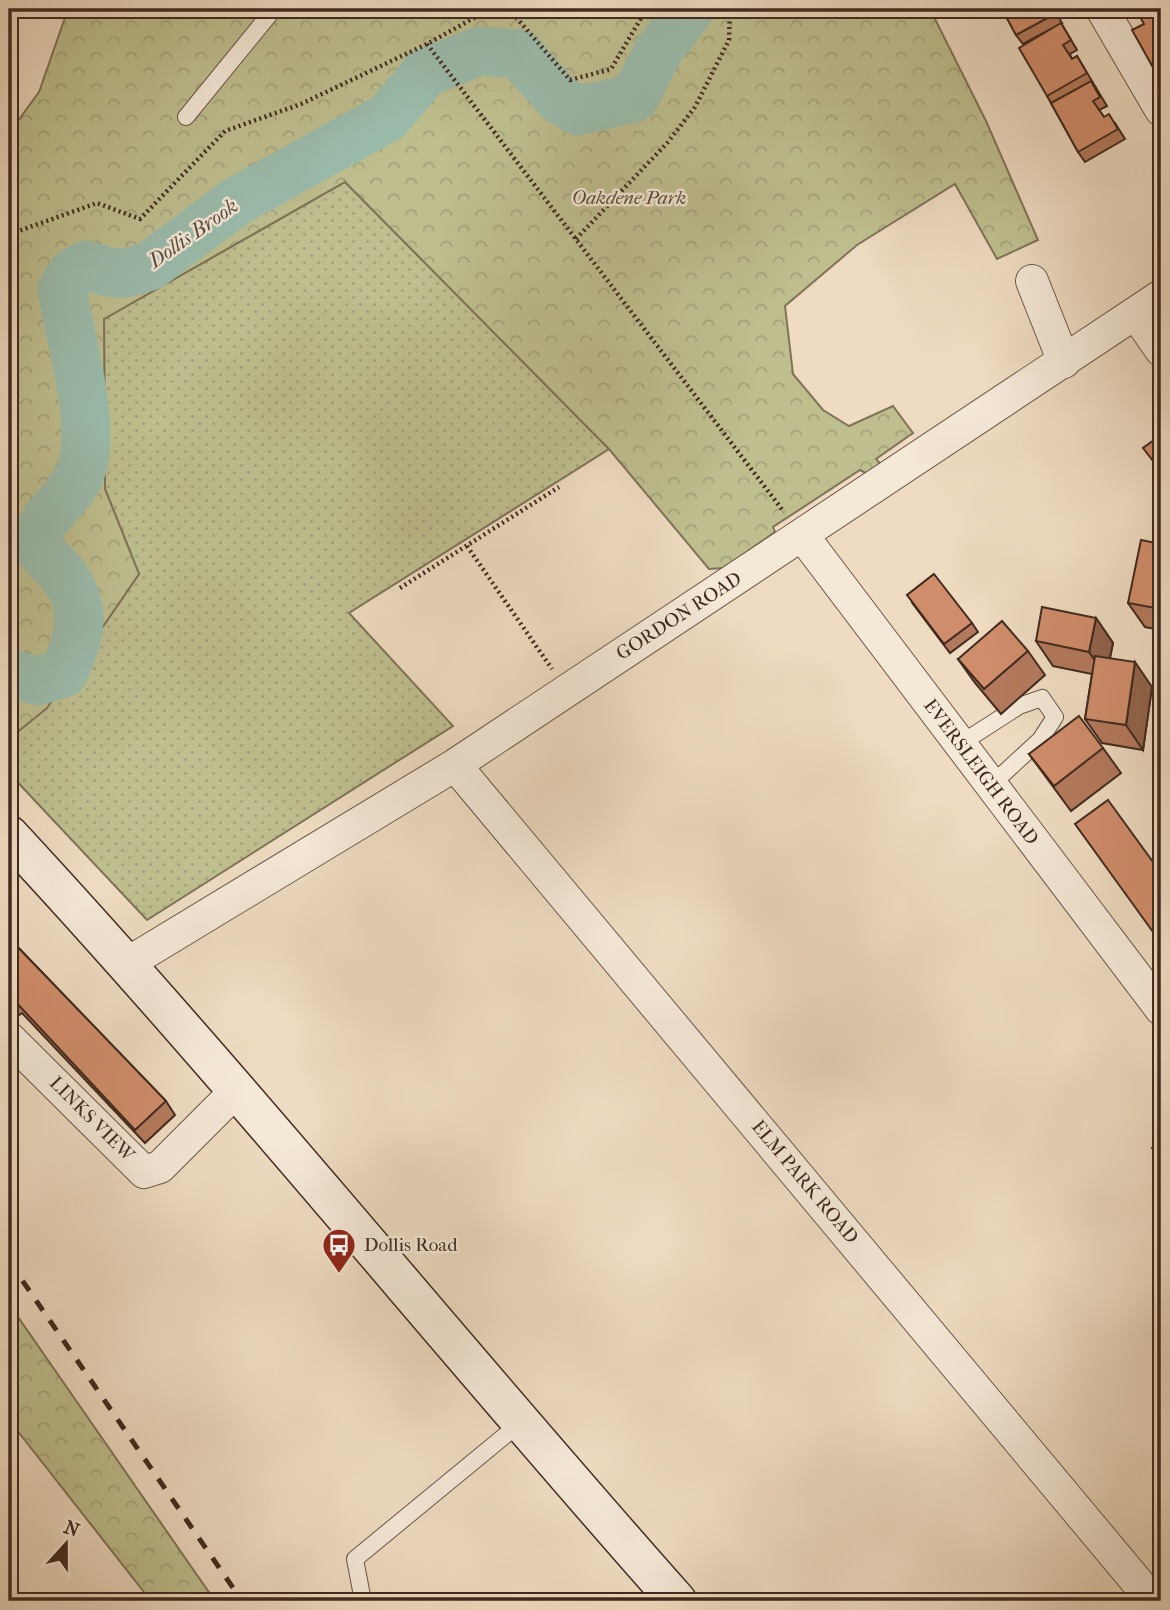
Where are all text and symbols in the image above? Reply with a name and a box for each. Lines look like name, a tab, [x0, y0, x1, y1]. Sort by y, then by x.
park label: Oakdene Park	[572, 187, 686, 209]
water label: Dollis Brook	[142, 193, 242, 274]
street label: GORDON ROAD	[612, 567, 746, 665]
street label: EVERSLEIGH ROAD	[919, 695, 1043, 849]
street label: LINKS VIEW	[45, 1072, 140, 1167]
street label: ELM PARK ROAD	[747, 1116, 863, 1248]
bus stop icon: Dollis Road	[320, 1226, 358, 1275]
place label: Dollis Road	[364, 1234, 458, 1256]
north arrow	[32, 1508, 102, 1578]
text: N	[61, 1516, 83, 1542]

